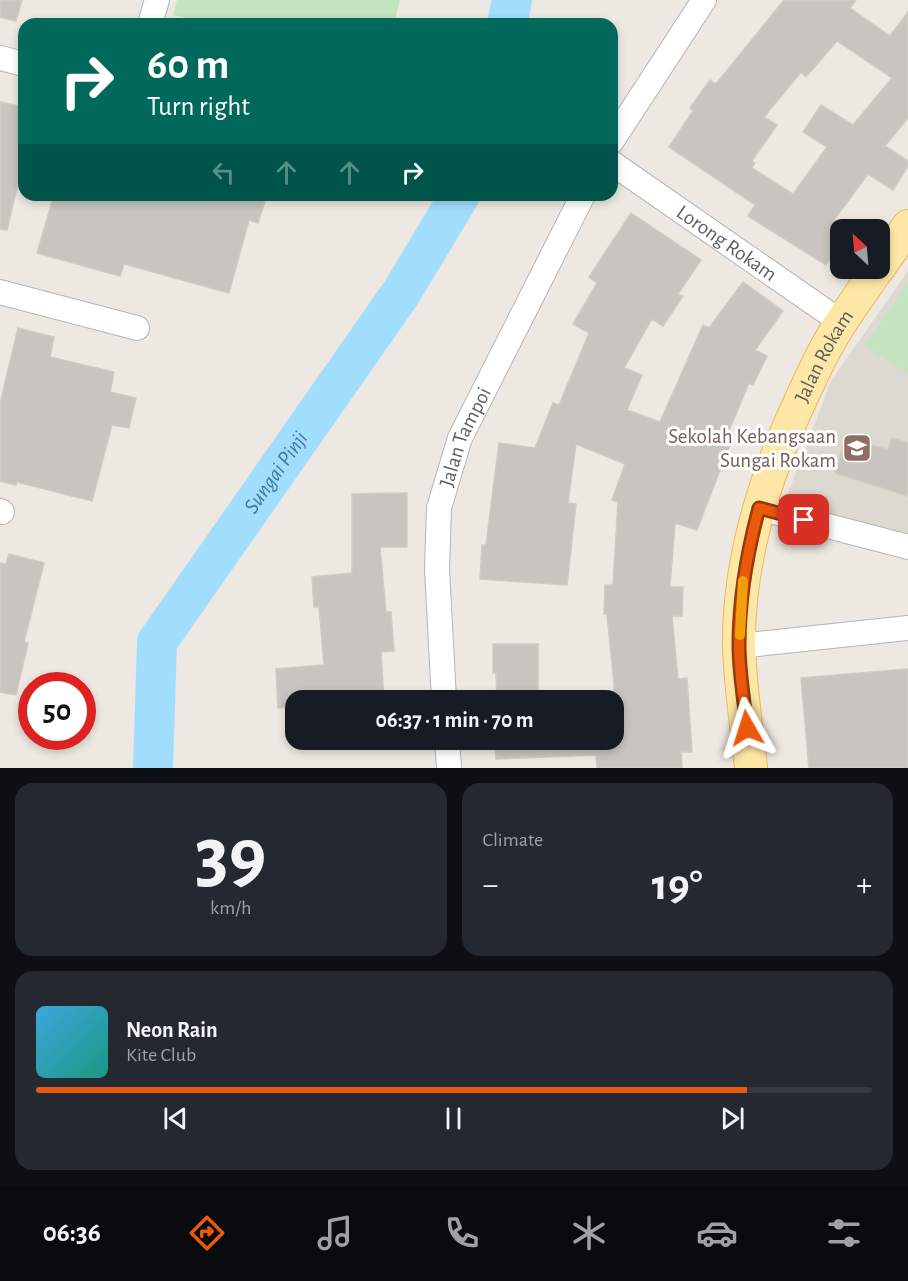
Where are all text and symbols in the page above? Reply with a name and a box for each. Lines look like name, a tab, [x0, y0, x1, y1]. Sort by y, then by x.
icon: right	[48, 42, 126, 120]
text: 60 m	[147, 44, 229, 86]
text: Turn right	[147, 93, 250, 120]
icon: left	[207, 156, 240, 189]
icon: ahead	[270, 156, 303, 189]
icon: ahead	[333, 156, 366, 189]
icon: right	[396, 156, 429, 189]
street label: Lorong Rokam	[673, 201, 781, 285]
north arrow	[830, 219, 890, 279]
map controls	[830, 219, 890, 279]
street label: Jalan Rokam	[791, 306, 857, 405]
street label: Jalan Tampoi	[435, 384, 495, 489]
place label: Sekolah Kebangsaan Sungai Rokam	[668, 426, 836, 471]
water label: Sungai Pinji	[240, 427, 312, 517]
school or university icon: Sekolah Kebangsaan Sungai Rokam	[841, 432, 873, 464]
pin	[778, 494, 829, 545]
icon: arrive	[787, 503, 820, 536]
speed limit sign: 50	[18, 672, 96, 750]
position arrow	[715, 696, 779, 760]
text: 06:37 · 1 min · 70 m	[376, 709, 533, 731]
text: 39	[195, 818, 266, 896]
text: Climate	[483, 830, 543, 850]
text: 19°	[652, 863, 703, 908]
text: −	[483, 869, 498, 902]
text: +	[856, 869, 872, 902]
text: km/h	[210, 898, 251, 918]
text: Neon Rain	[126, 1019, 218, 1041]
text: Kite Club	[126, 1045, 196, 1065]
icon: previous	[159, 1102, 192, 1135]
icon: pause	[437, 1102, 470, 1135]
icon: next	[716, 1102, 749, 1135]
icon: directions	[186, 1212, 228, 1254]
icon: music	[314, 1212, 356, 1254]
icon: phone	[441, 1212, 483, 1254]
icon: climate	[568, 1212, 610, 1254]
icon: car	[696, 1212, 738, 1254]
icon: filters	[823, 1212, 865, 1254]
text: 06:36	[43, 1219, 101, 1246]

